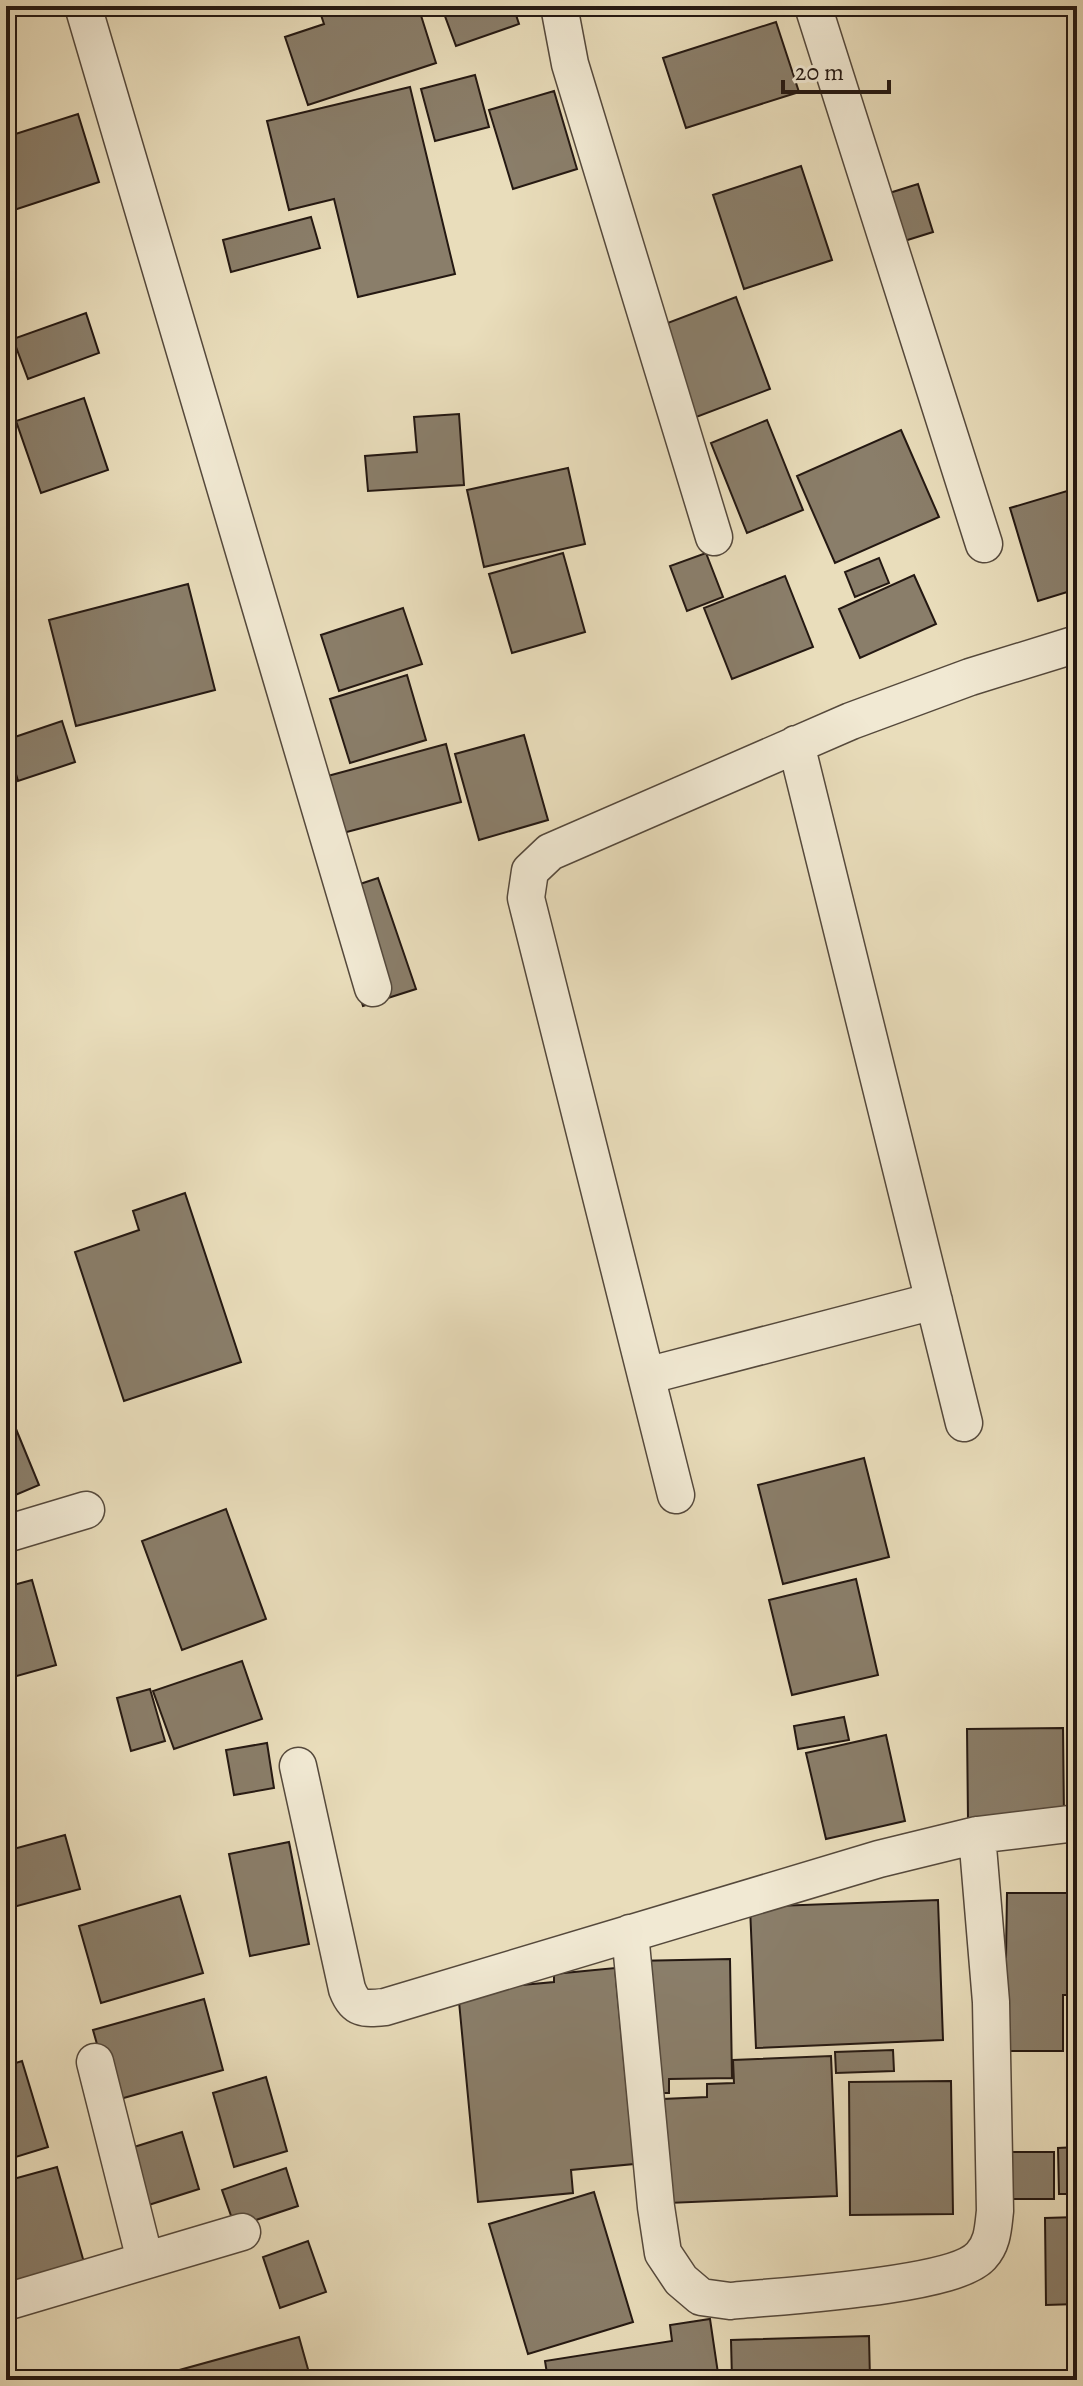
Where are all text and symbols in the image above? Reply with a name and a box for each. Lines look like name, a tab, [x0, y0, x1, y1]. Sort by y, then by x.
scale bar	[783, 44, 889, 94]
text: 20 m	[795, 56, 844, 88]

